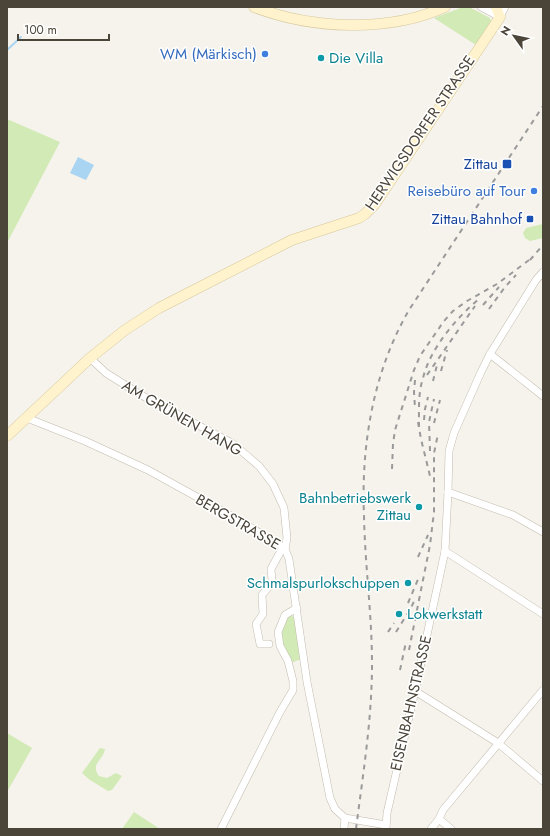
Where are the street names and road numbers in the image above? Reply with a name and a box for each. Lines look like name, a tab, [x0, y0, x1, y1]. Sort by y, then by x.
street label: HERWIGSDORFER STRASSE	[360, 51, 480, 215]
street label: AM GRÜNEN HANG	[118, 375, 246, 461]
street label: BERGSTRASSE	[191, 489, 285, 555]
street label: EISENBAHNSTRASSE	[385, 633, 437, 773]

